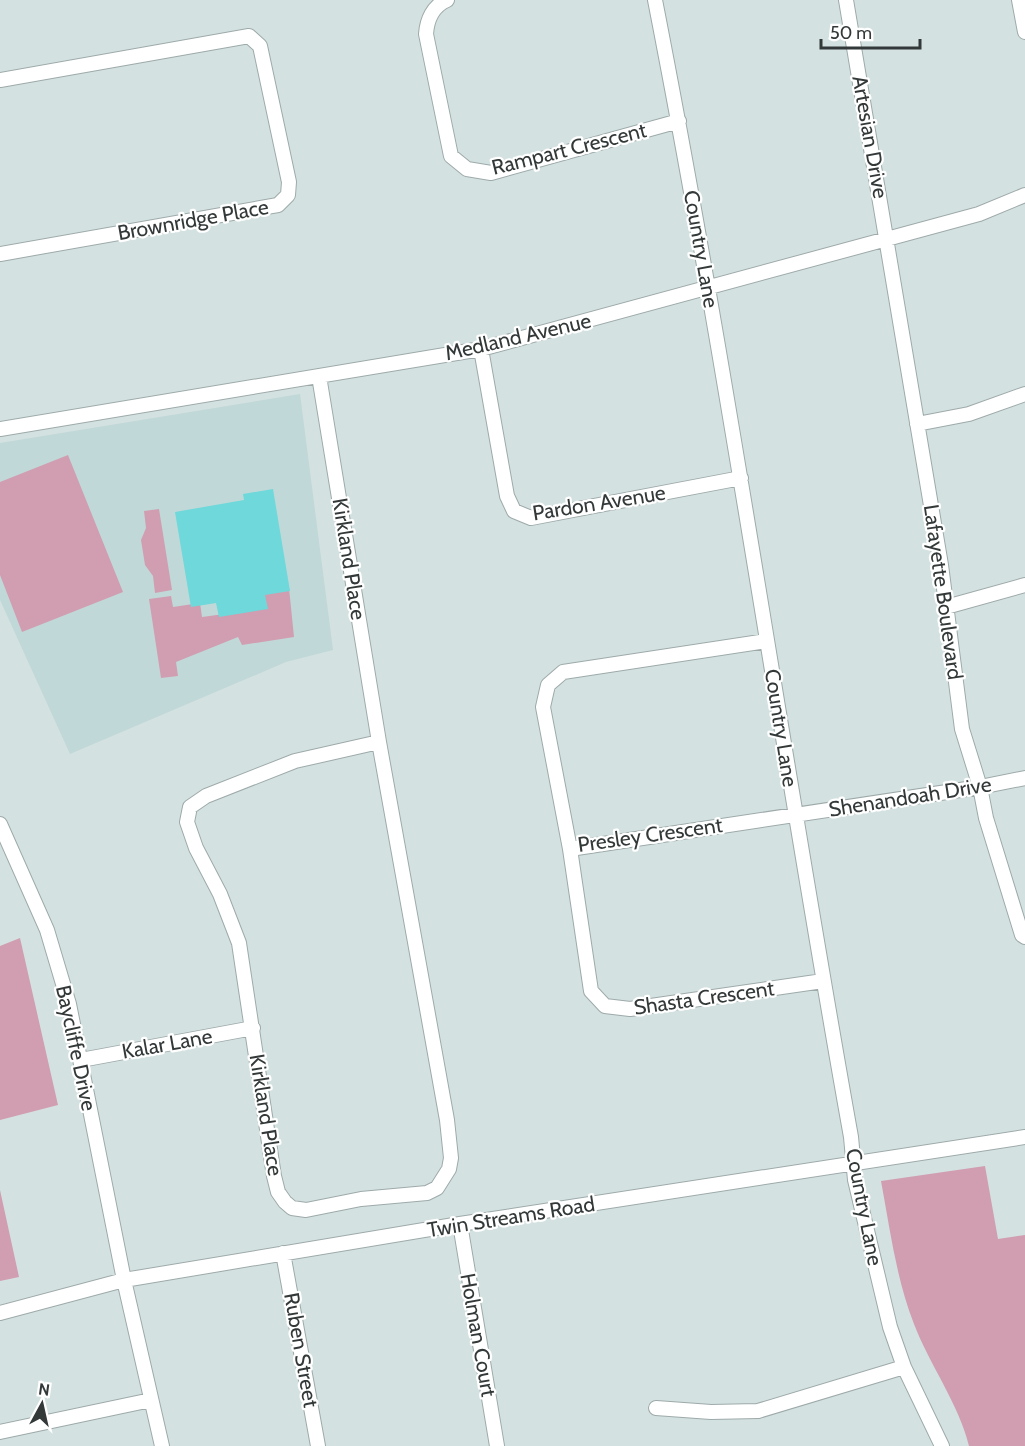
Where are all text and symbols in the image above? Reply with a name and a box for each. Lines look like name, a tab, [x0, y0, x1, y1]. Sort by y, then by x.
scale bar	[821, 12, 920, 50]
text: 50 m	[830, 22, 872, 44]
street label: Artesian Drive	[847, 74, 894, 200]
street label: Rampart Crescent	[489, 117, 649, 180]
street label: Country Lane	[679, 188, 724, 310]
street label: Brownridge Place	[115, 194, 271, 245]
street label: Medland Avenue	[443, 308, 594, 365]
street label: Pardon Avenue	[531, 480, 668, 525]
street label: Kirkland Place	[328, 496, 372, 622]
street label: Lafayette Boulevard	[919, 503, 968, 681]
street label: Country Lane	[760, 667, 803, 789]
street label: Shenandoah Drive	[827, 771, 993, 822]
street label: Presley Crescent	[576, 812, 724, 857]
street label: Shasta Crescent	[632, 975, 776, 1020]
street label: Baycliffe Drive	[51, 983, 102, 1113]
street label: Kalar Lane	[120, 1023, 214, 1064]
street label: Kirkland Place	[245, 1052, 289, 1178]
street label: Country Lane	[841, 1146, 888, 1268]
street label: Twin Streams Road	[425, 1191, 597, 1242]
street label: Holman Court	[455, 1271, 502, 1399]
street label: Ruben Street	[279, 1290, 324, 1409]
north arrow	[12, 1374, 72, 1434]
text: N	[37, 1379, 51, 1400]

